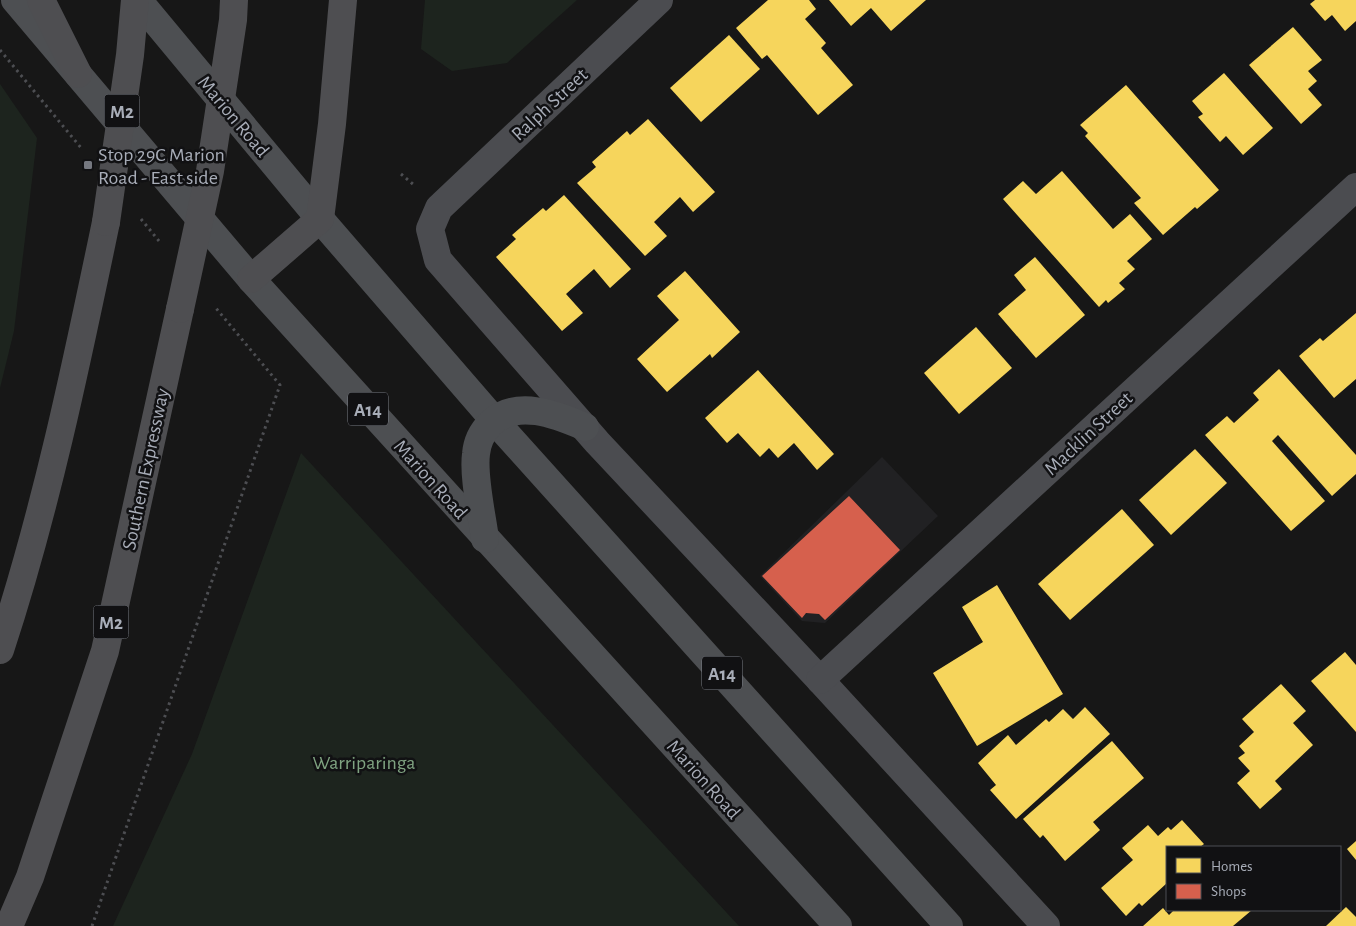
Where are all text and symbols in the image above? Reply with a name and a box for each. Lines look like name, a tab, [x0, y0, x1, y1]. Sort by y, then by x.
street label: Ralph Street	[508, 64, 592, 145]
street label: Marion Road	[194, 72, 273, 161]
road number: M2	[104, 94, 140, 128]
place label: Stop 29C Marion Road - East side	[98, 145, 225, 188]
marker: Stop 29C Marion Road - East side	[82, 159, 94, 171]
street label: Southern Expressway	[119, 386, 173, 552]
street label: Macklin Street	[1041, 388, 1137, 479]
road number: A14	[348, 392, 388, 426]
street label: Marion Road	[390, 436, 471, 523]
road number: M2	[94, 606, 128, 638]
road number: A14	[702, 656, 742, 690]
street label: Marion Road	[663, 736, 744, 823]
park label: Warriparinga	[312, 753, 416, 773]
legend	[1166, 846, 1341, 911]
text: Homes	[1211, 859, 1253, 874]
text: Shops	[1211, 884, 1246, 899]

